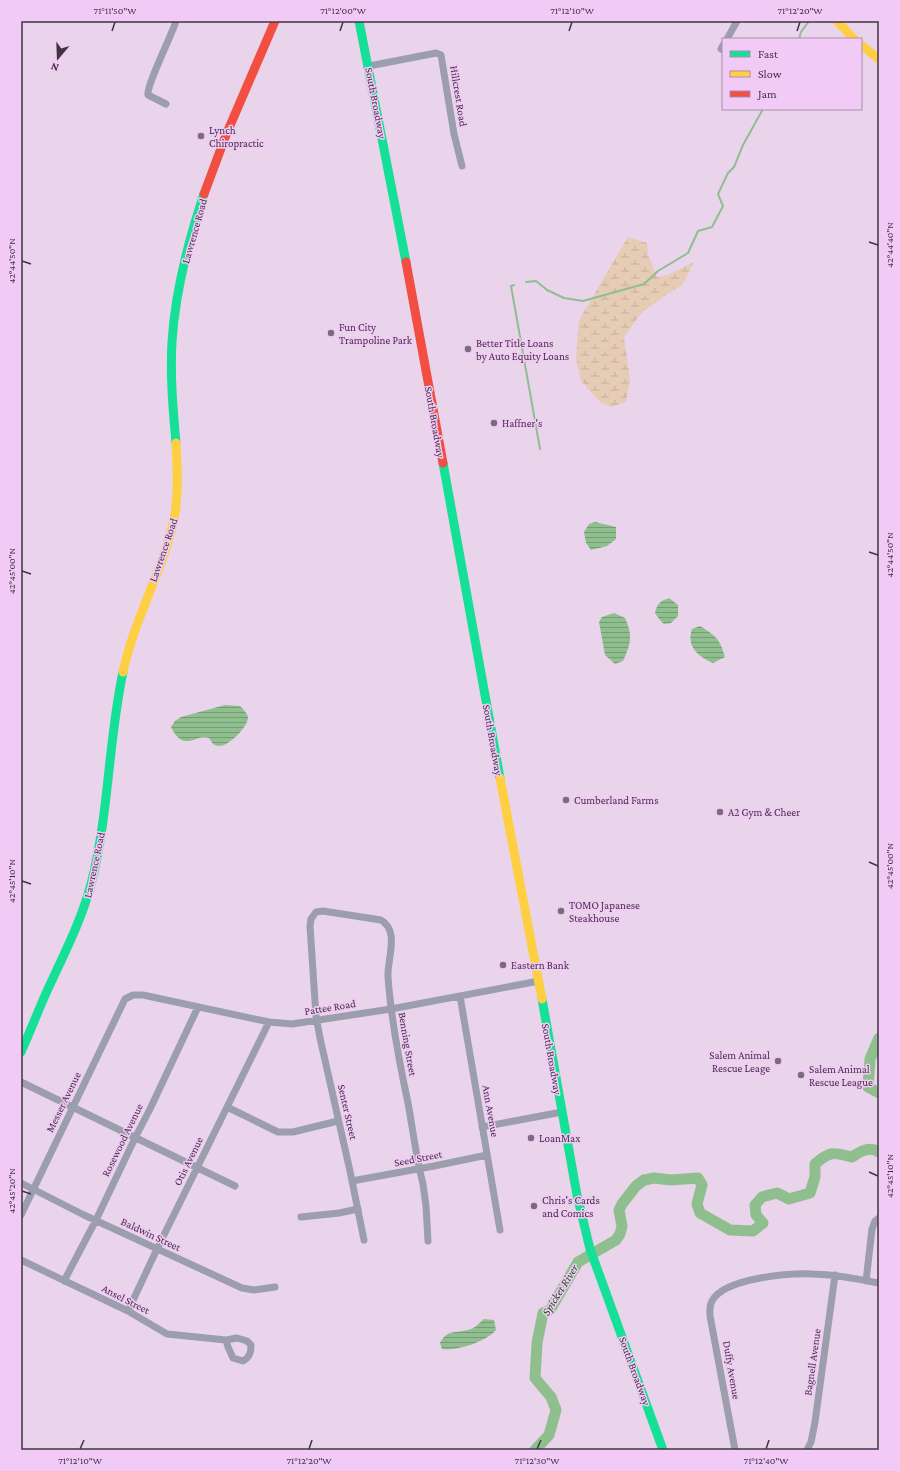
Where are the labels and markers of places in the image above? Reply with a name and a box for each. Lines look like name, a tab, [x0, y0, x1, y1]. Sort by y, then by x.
place label: Lynch Chiropractic	[209, 124, 264, 150]
marker: Lynch Chiropractic	[196, 131, 206, 141]
place label: Fun City Trampoline Park	[339, 321, 413, 347]
marker: Fun City Trampoline Park	[326, 328, 336, 338]
place label: Better Title Loans by Auto Equity Loans	[476, 337, 569, 363]
marker: Better Title Loans by Auto Equity Loans	[463, 344, 473, 354]
place label: Haffner's	[502, 417, 542, 429]
marker: Haffner's	[489, 418, 499, 428]
place label: Cumberland Farms	[574, 794, 659, 806]
marker: Cumberland Farms	[561, 795, 571, 805]
place label: A2 Gym & Cheer	[728, 806, 800, 819]
marker: A2 Gym & Cheer	[715, 807, 725, 817]
place label: TOMO Japanese Steakhouse	[569, 899, 640, 924]
marker: TOMO Japanese Steakhouse	[556, 906, 566, 916]
place label: Eastern Bank	[511, 959, 570, 971]
marker: Eastern Bank	[498, 960, 508, 970]
place label: Salem Animal Rescue Leage	[709, 1049, 770, 1075]
marker: Salem Animal Rescue Leage	[773, 1056, 783, 1066]
place label: Salem Animal Rescue League	[809, 1063, 873, 1089]
marker: Salem Animal Rescue League	[796, 1070, 806, 1080]
place label: LoanMax	[539, 1132, 580, 1144]
marker: LoanMax	[526, 1133, 536, 1143]
place label: Chris's Cards and Comics	[542, 1194, 600, 1219]
marker: Chris's Cards and Comics	[529, 1201, 539, 1211]

